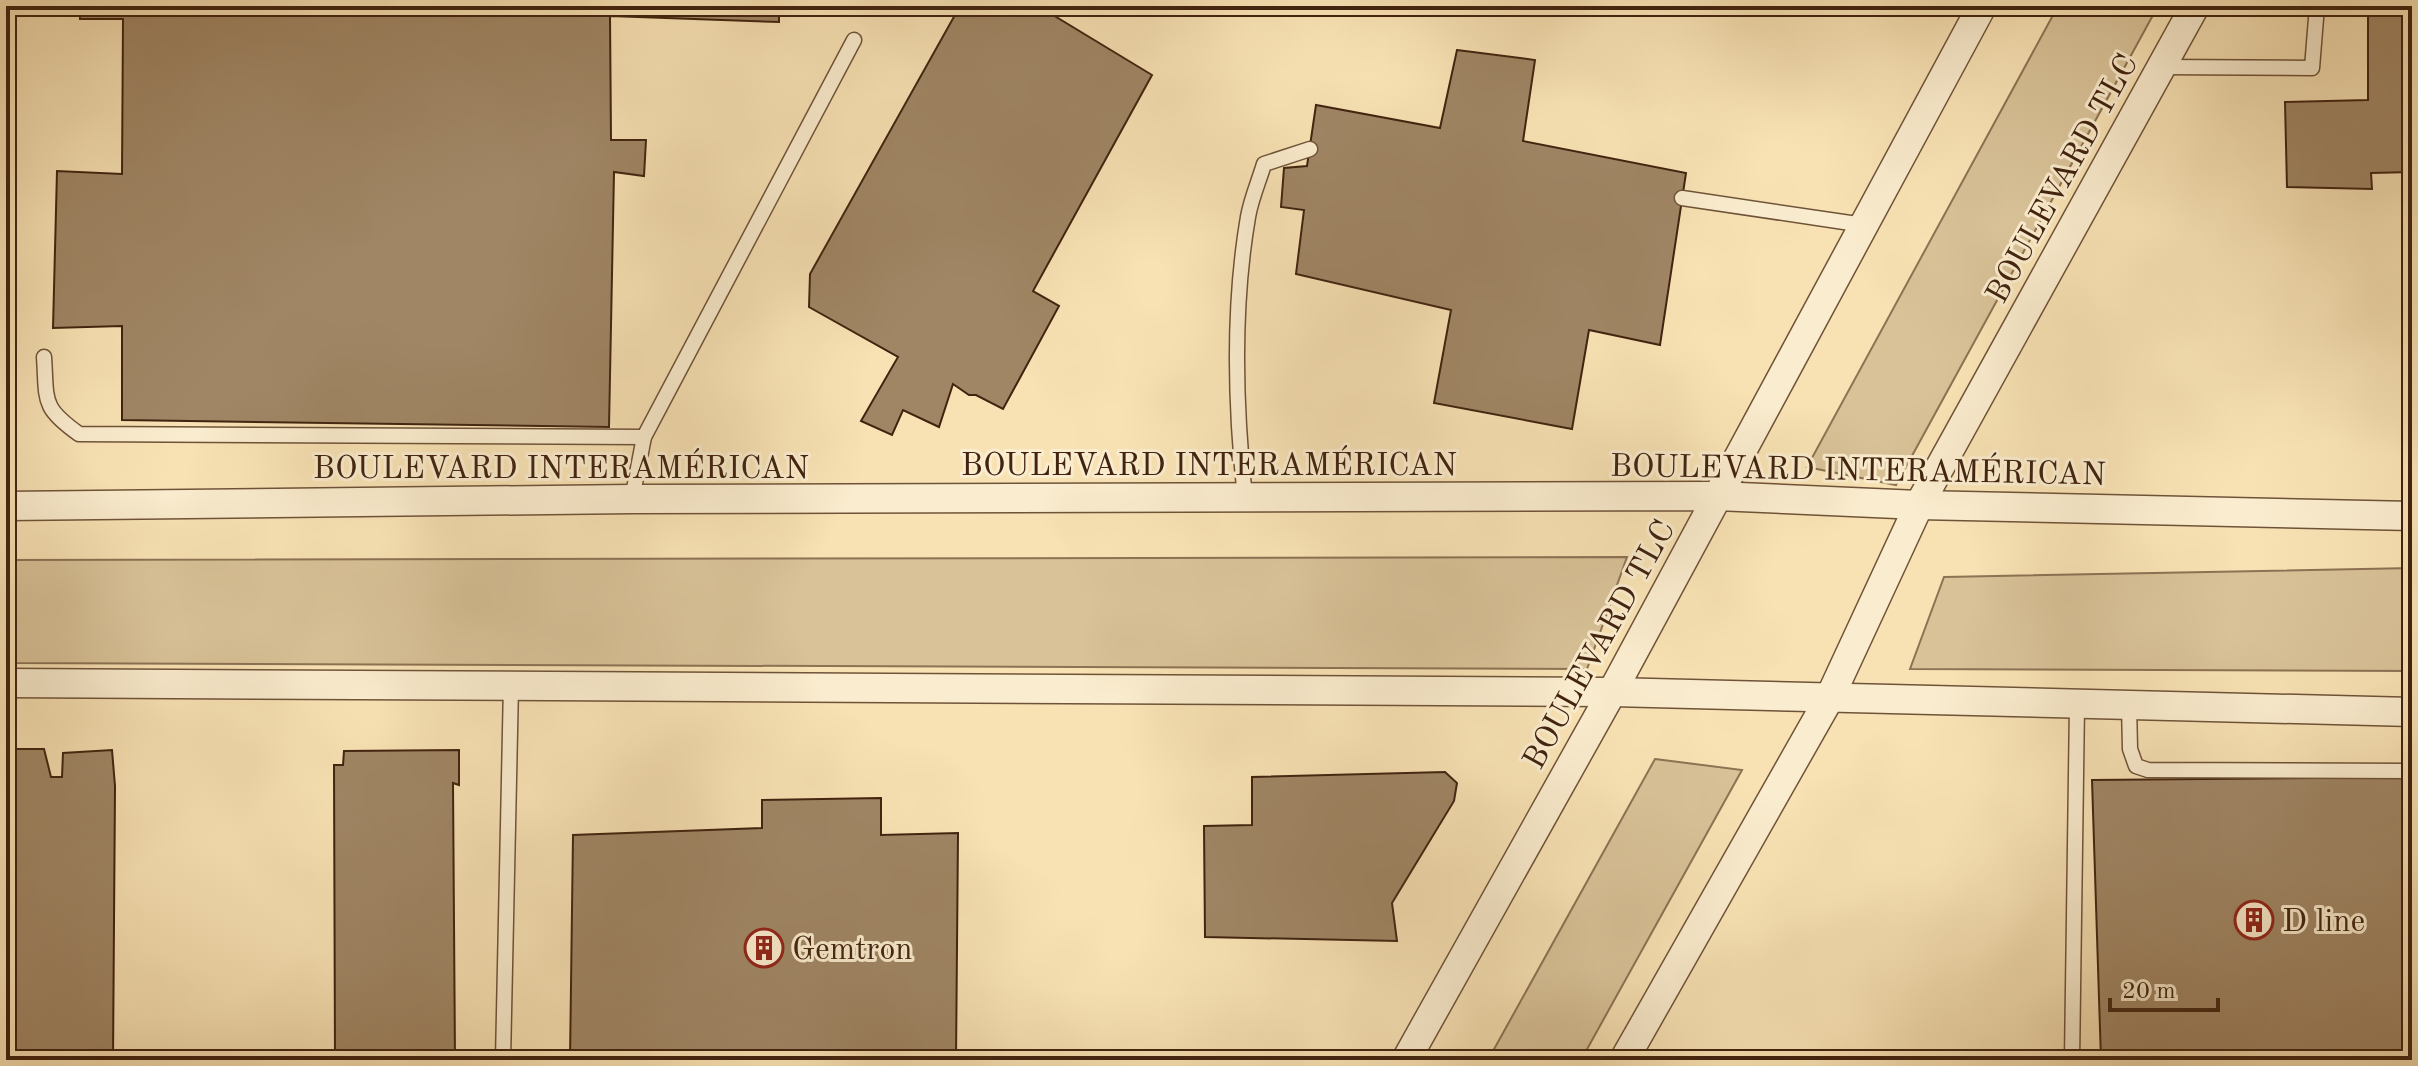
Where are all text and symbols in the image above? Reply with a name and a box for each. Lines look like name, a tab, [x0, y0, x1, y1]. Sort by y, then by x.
street label: BOULEVARD TLC	[1982, 50, 2145, 309]
street label: BOULEVARD INTERAMÉRICAN	[961, 445, 1457, 483]
street label: BOULEVARD INTERAMÉRICAN	[1610, 446, 2106, 492]
street label: BOULEVARD INTERAMÉRICAN	[313, 448, 809, 486]
street label: BOULEVARD TLC	[1519, 516, 1682, 775]
building icon: D line	[2233, 899, 2275, 941]
place label: D line	[2282, 907, 2365, 939]
building icon: Gemtron	[743, 927, 785, 969]
place label: Gemtron	[792, 935, 913, 967]
scale bar	[2110, 962, 2218, 1012]
text: 20 m	[2122, 980, 2176, 1004]

